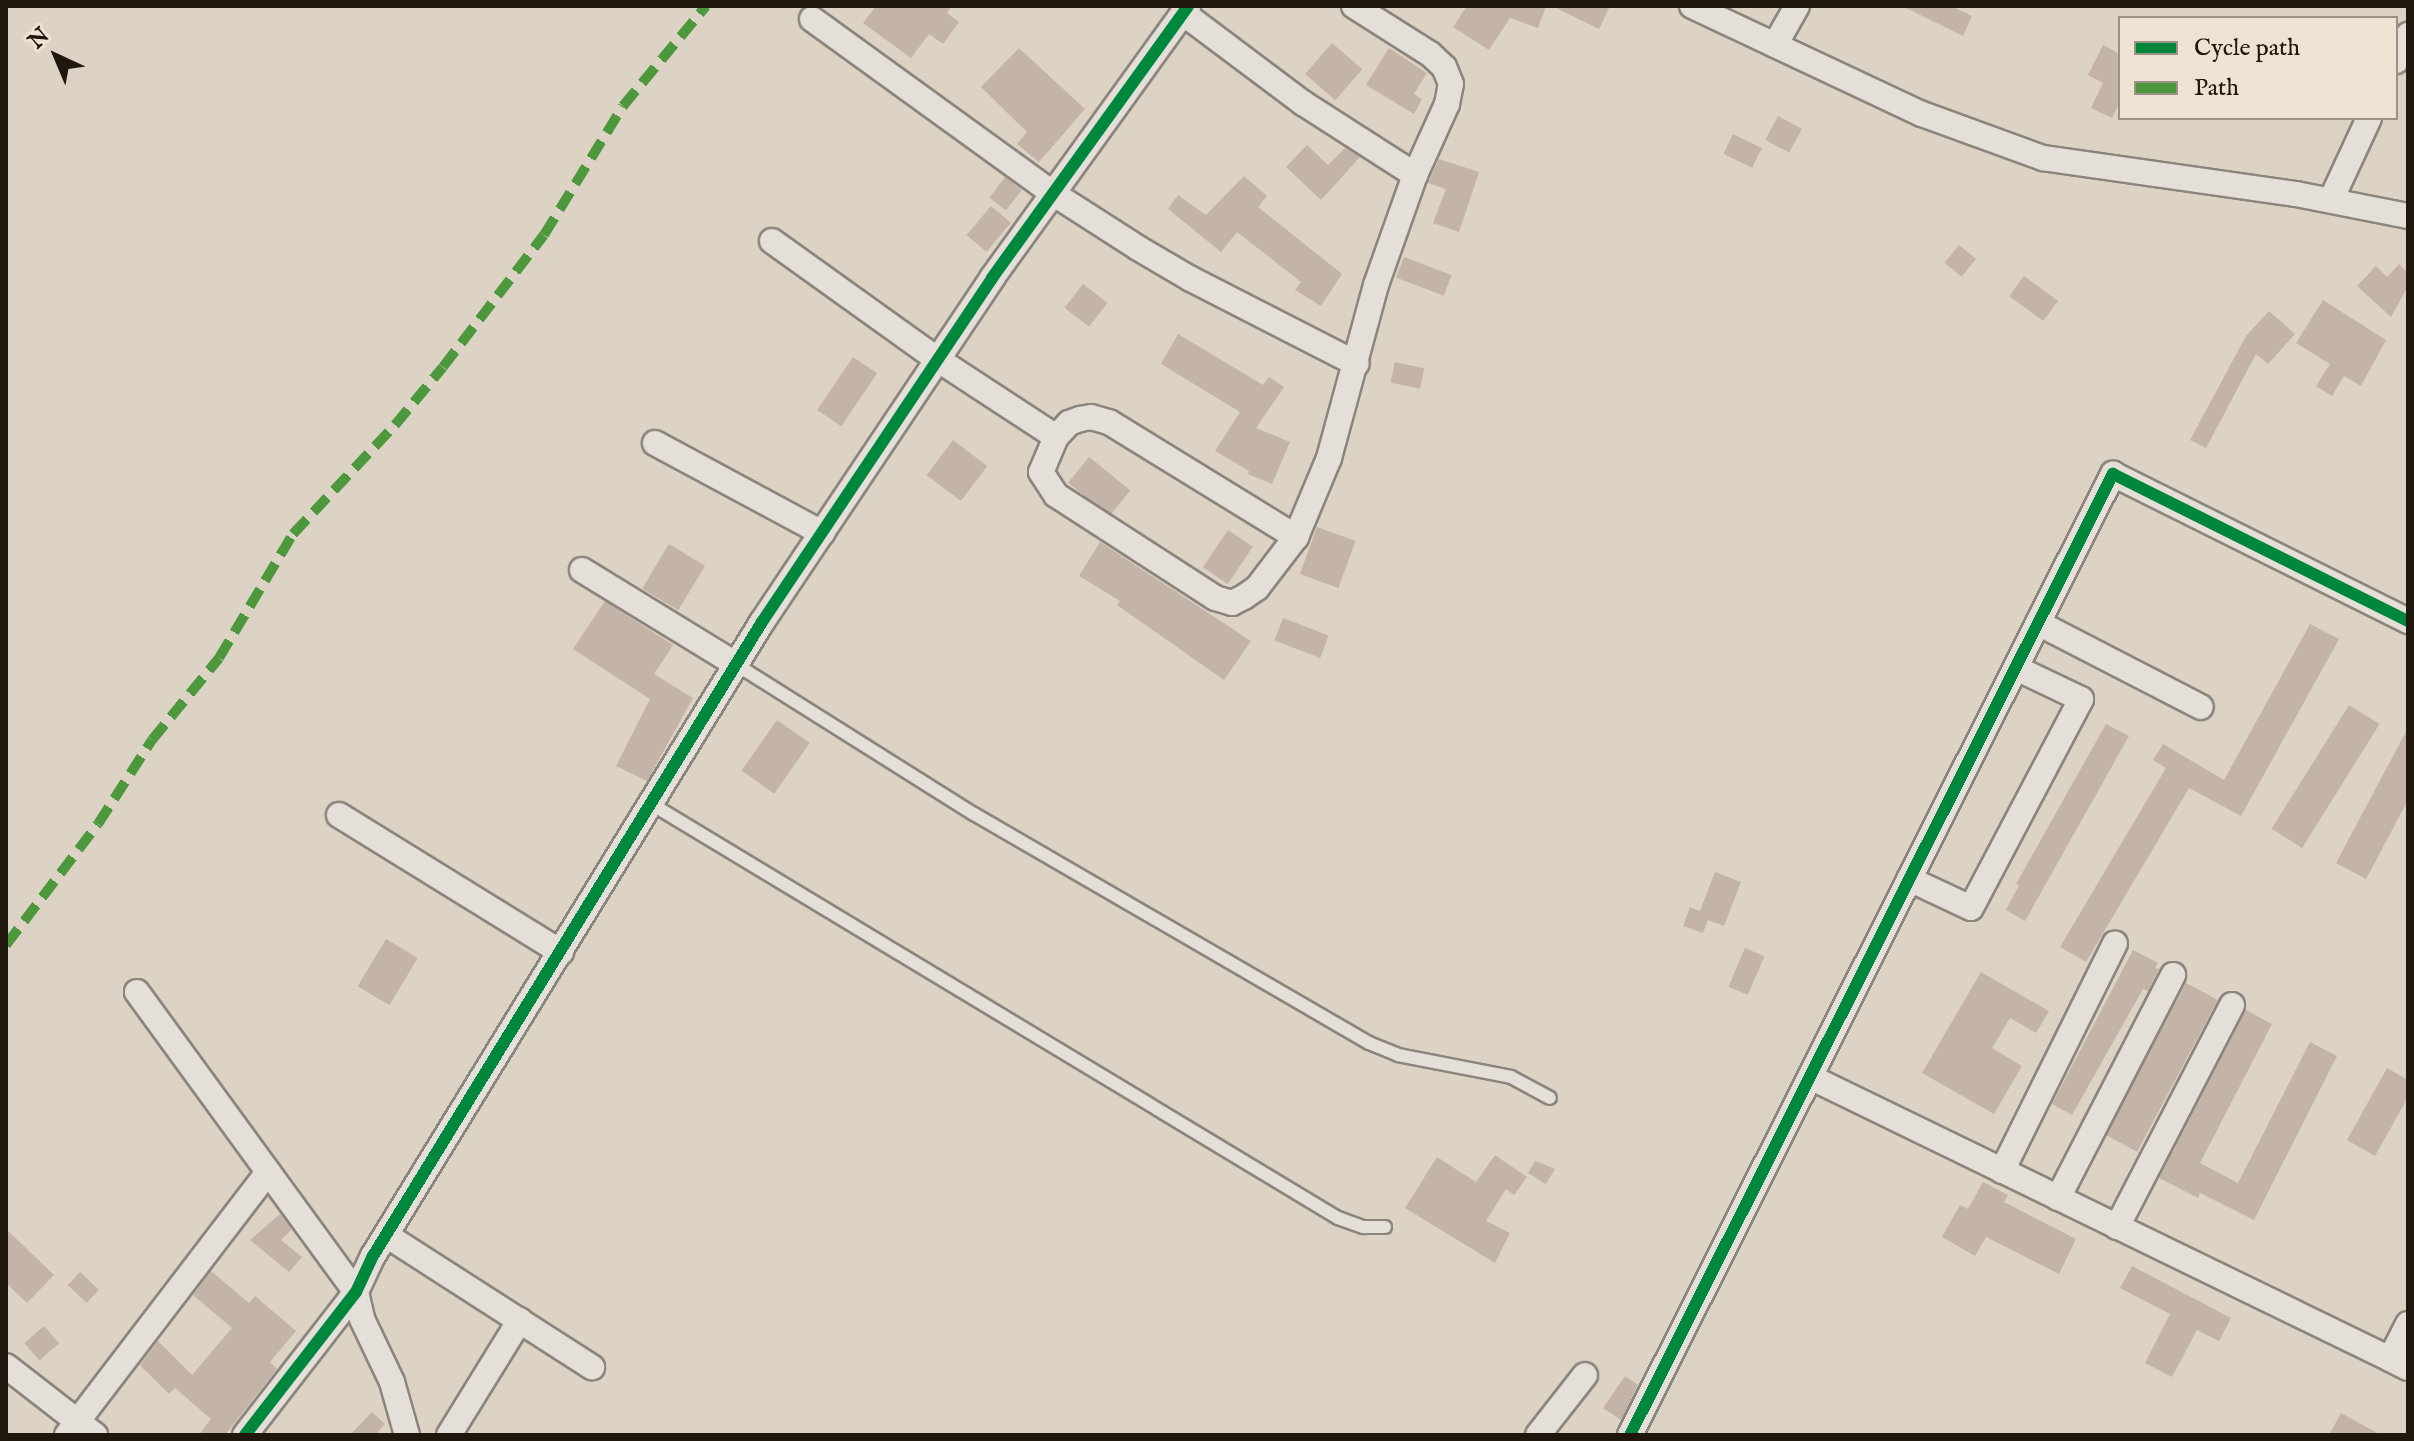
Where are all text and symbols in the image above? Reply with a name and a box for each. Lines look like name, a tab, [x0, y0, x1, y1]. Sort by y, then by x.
north arrow	[16, 16, 96, 96]
legend	[2118, 16, 2398, 120]
text: N	[23, 22, 56, 55]
text: Cycle path	[2194, 33, 2300, 64]
text: Path	[2194, 73, 2239, 104]

